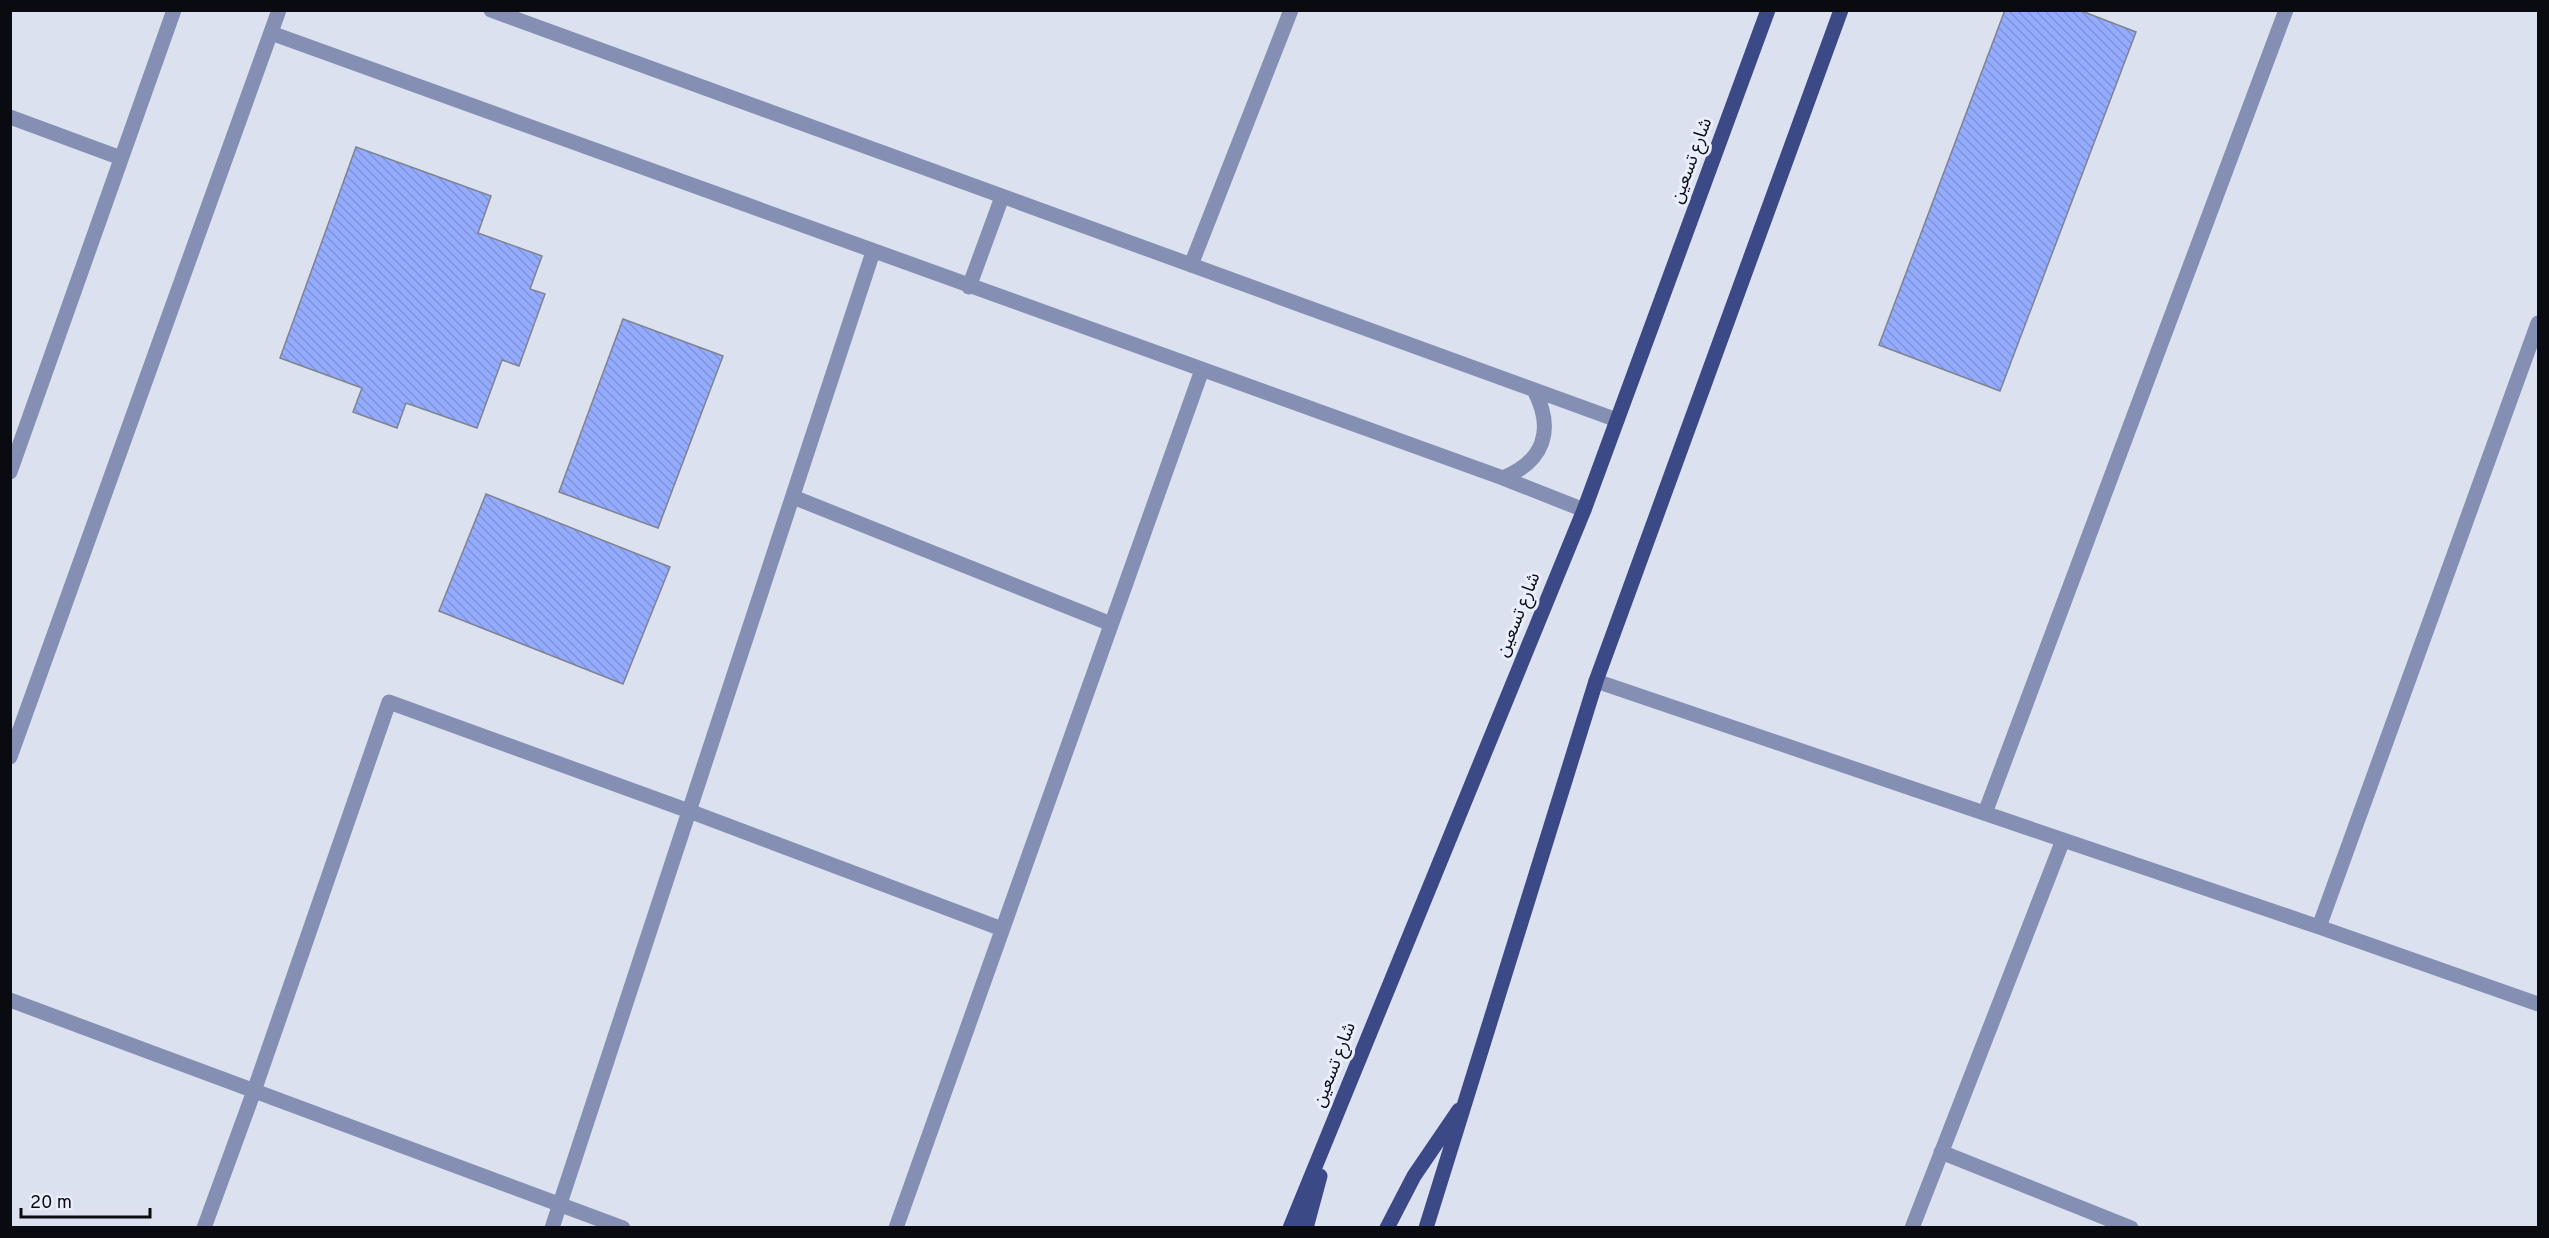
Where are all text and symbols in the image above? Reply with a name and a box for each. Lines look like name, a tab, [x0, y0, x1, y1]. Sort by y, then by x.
street label: شارع تسعين	[1666, 115, 1719, 207]
street label: شارع تسعين	[1492, 569, 1547, 661]
street label: شارع تسعين	[1308, 1019, 1363, 1111]
scale bar	[21, 1181, 150, 1219]
text: 20 m	[30, 1192, 72, 1215]

